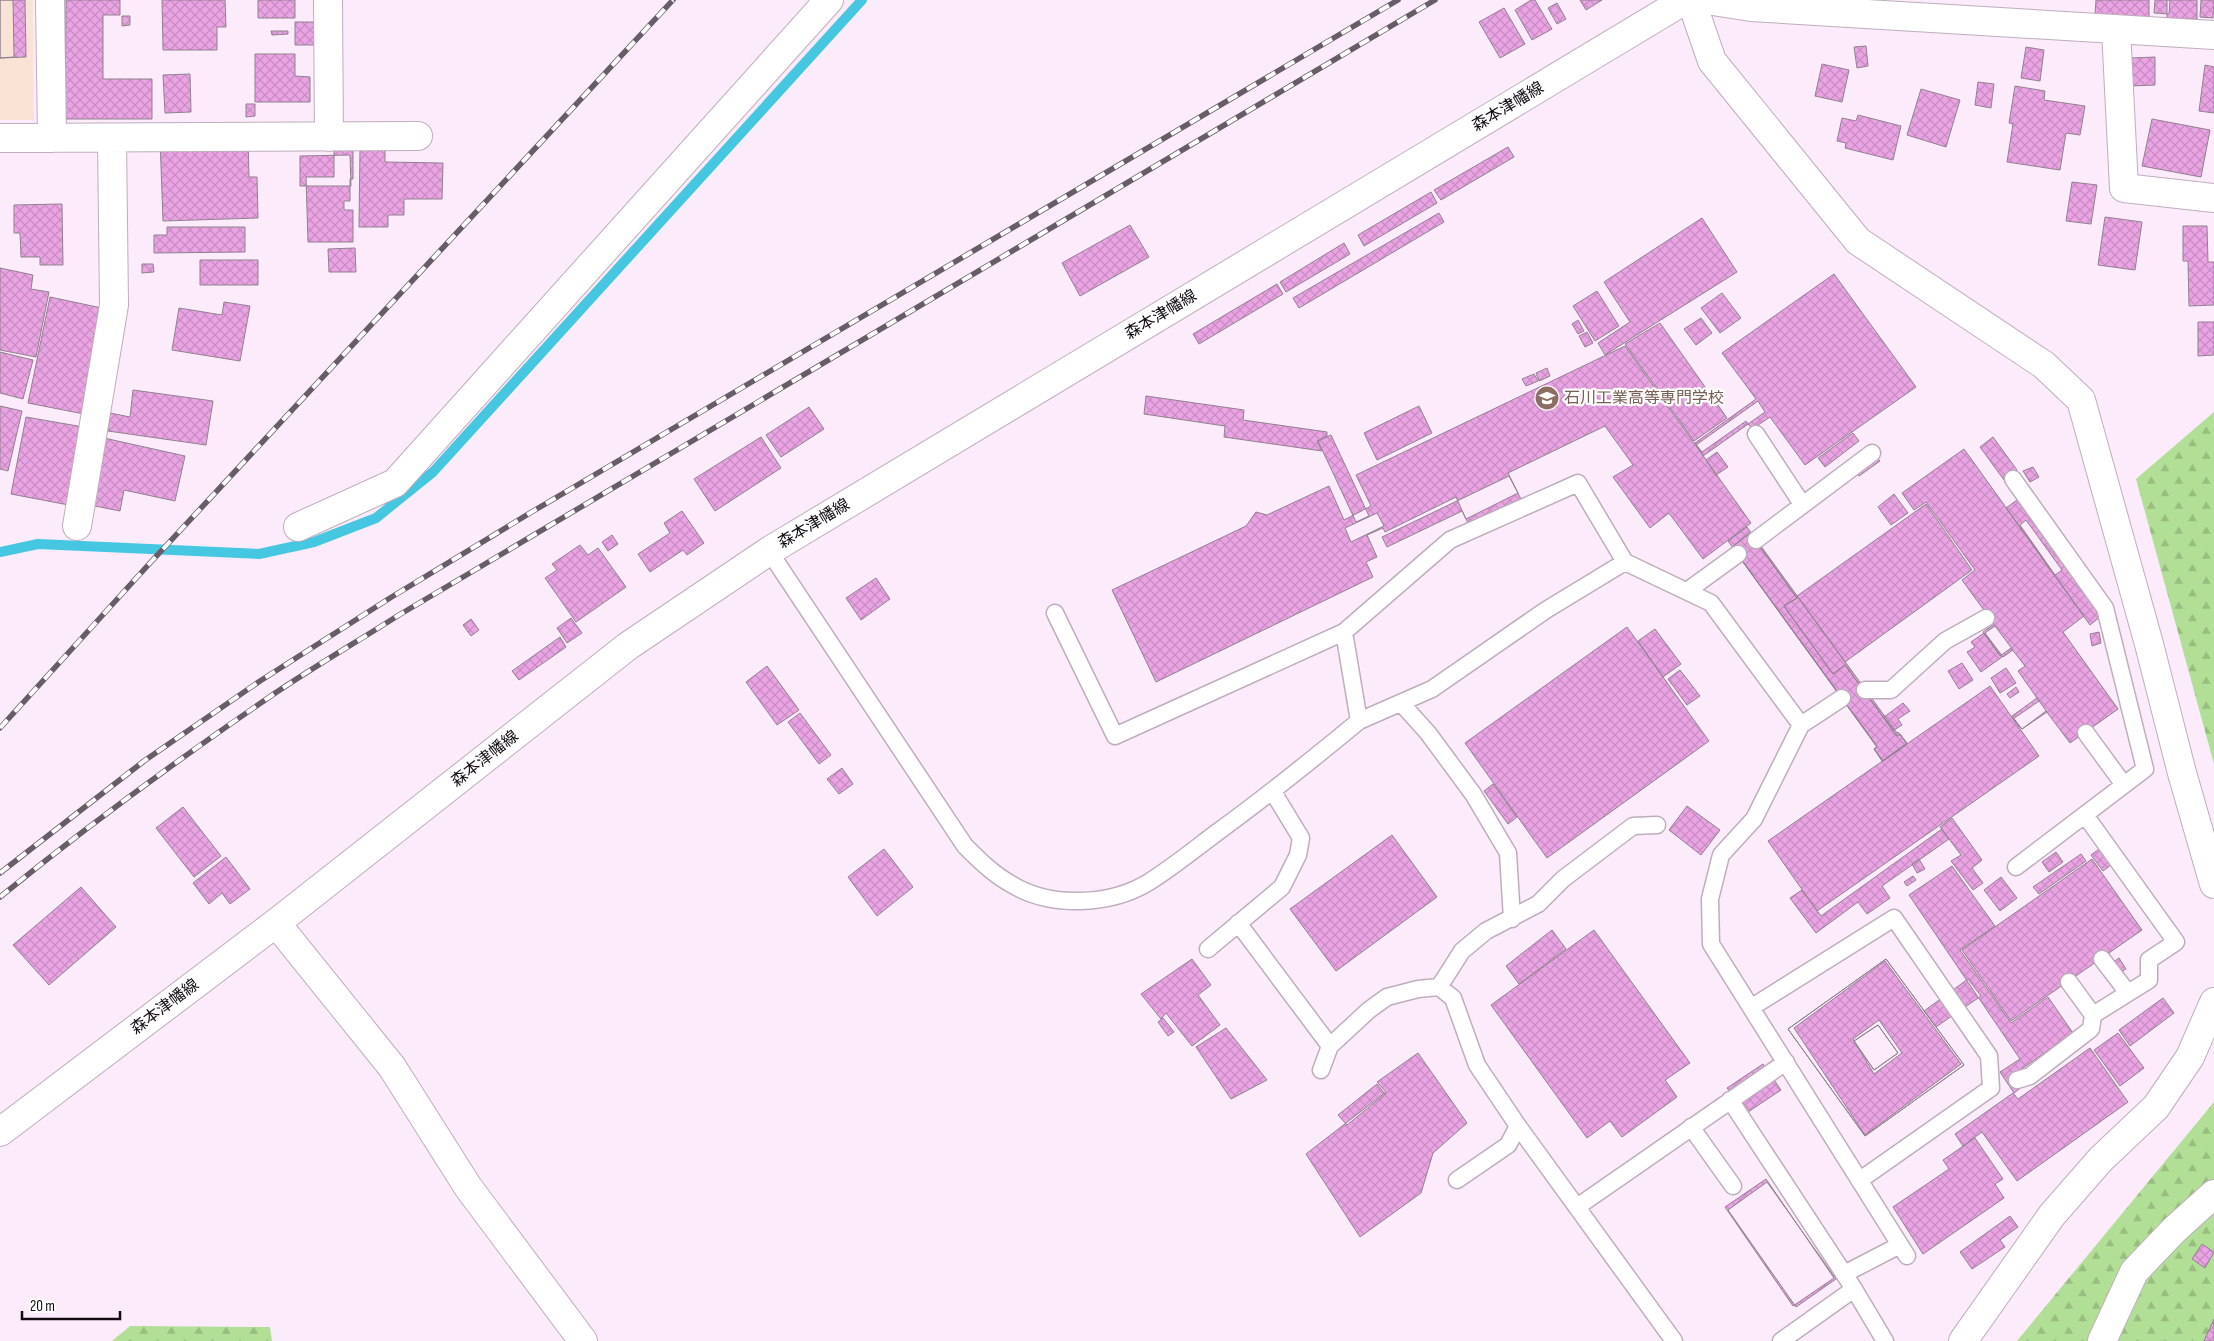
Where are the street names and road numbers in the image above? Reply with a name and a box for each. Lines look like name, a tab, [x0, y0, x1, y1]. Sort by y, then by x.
street label: 森本津幡線	[1469, 78, 1547, 136]
street label: 森本津幡線	[1122, 286, 1200, 344]
street label: 森本津幡線	[775, 495, 853, 553]
street label: 森本津幡線	[448, 727, 522, 791]
street label: 森本津幡線	[127, 975, 203, 1039]

